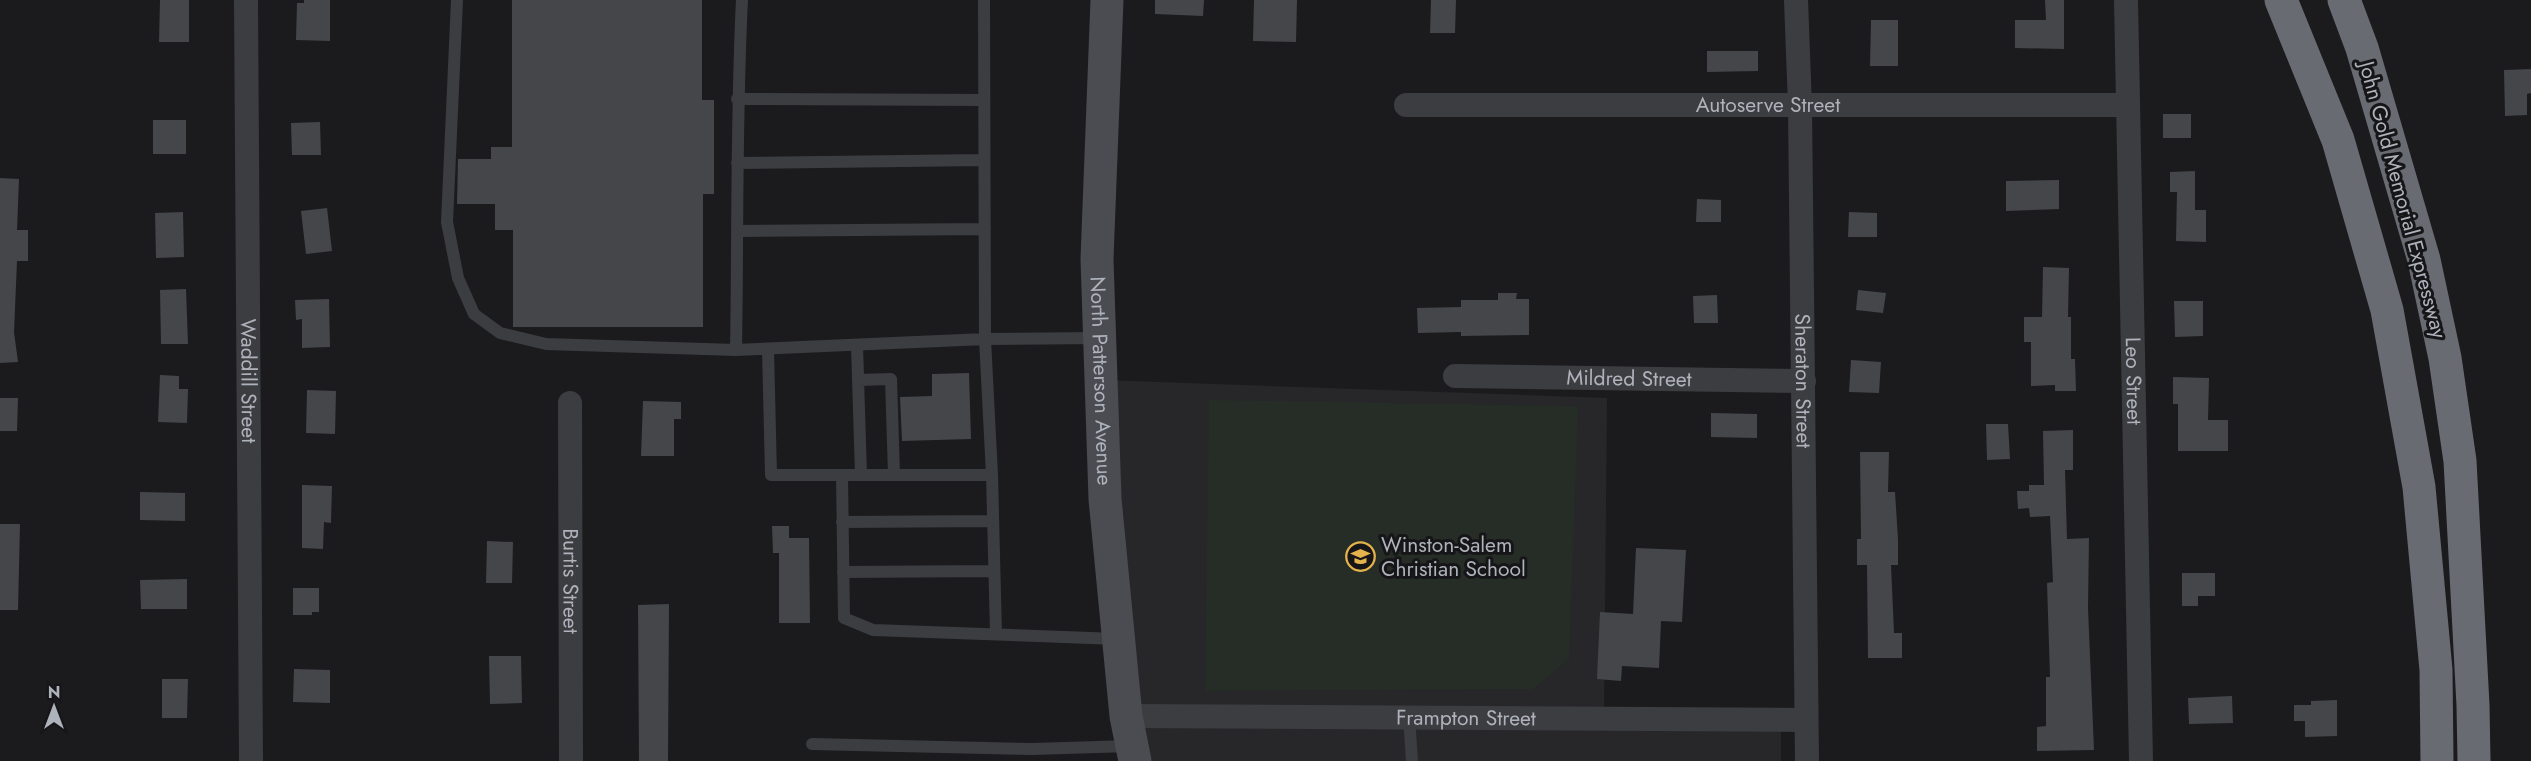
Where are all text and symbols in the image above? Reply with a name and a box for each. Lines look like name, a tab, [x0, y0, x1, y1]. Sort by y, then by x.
street label: John Gold Memorial Expressway	[2351, 55, 2455, 343]
street label: Autoserve Street	[1696, 90, 1840, 120]
street label: North Patterson Avenue	[1083, 276, 1120, 486]
street label: Sheraton Street	[1787, 313, 1819, 448]
street label: Waddill Street	[233, 319, 264, 443]
street label: Leo Street	[2118, 337, 2149, 425]
street label: Mildred Street	[1566, 363, 1692, 394]
street label: Burtis Street	[555, 528, 586, 634]
place label: Winston-Salem Christian School	[1381, 530, 1526, 584]
school or university icon: Winston-Salem Christian School	[1344, 541, 1376, 573]
north arrow	[24, 677, 84, 737]
text: N	[48, 681, 60, 704]
street label: Frampton Street	[1396, 703, 1536, 733]

